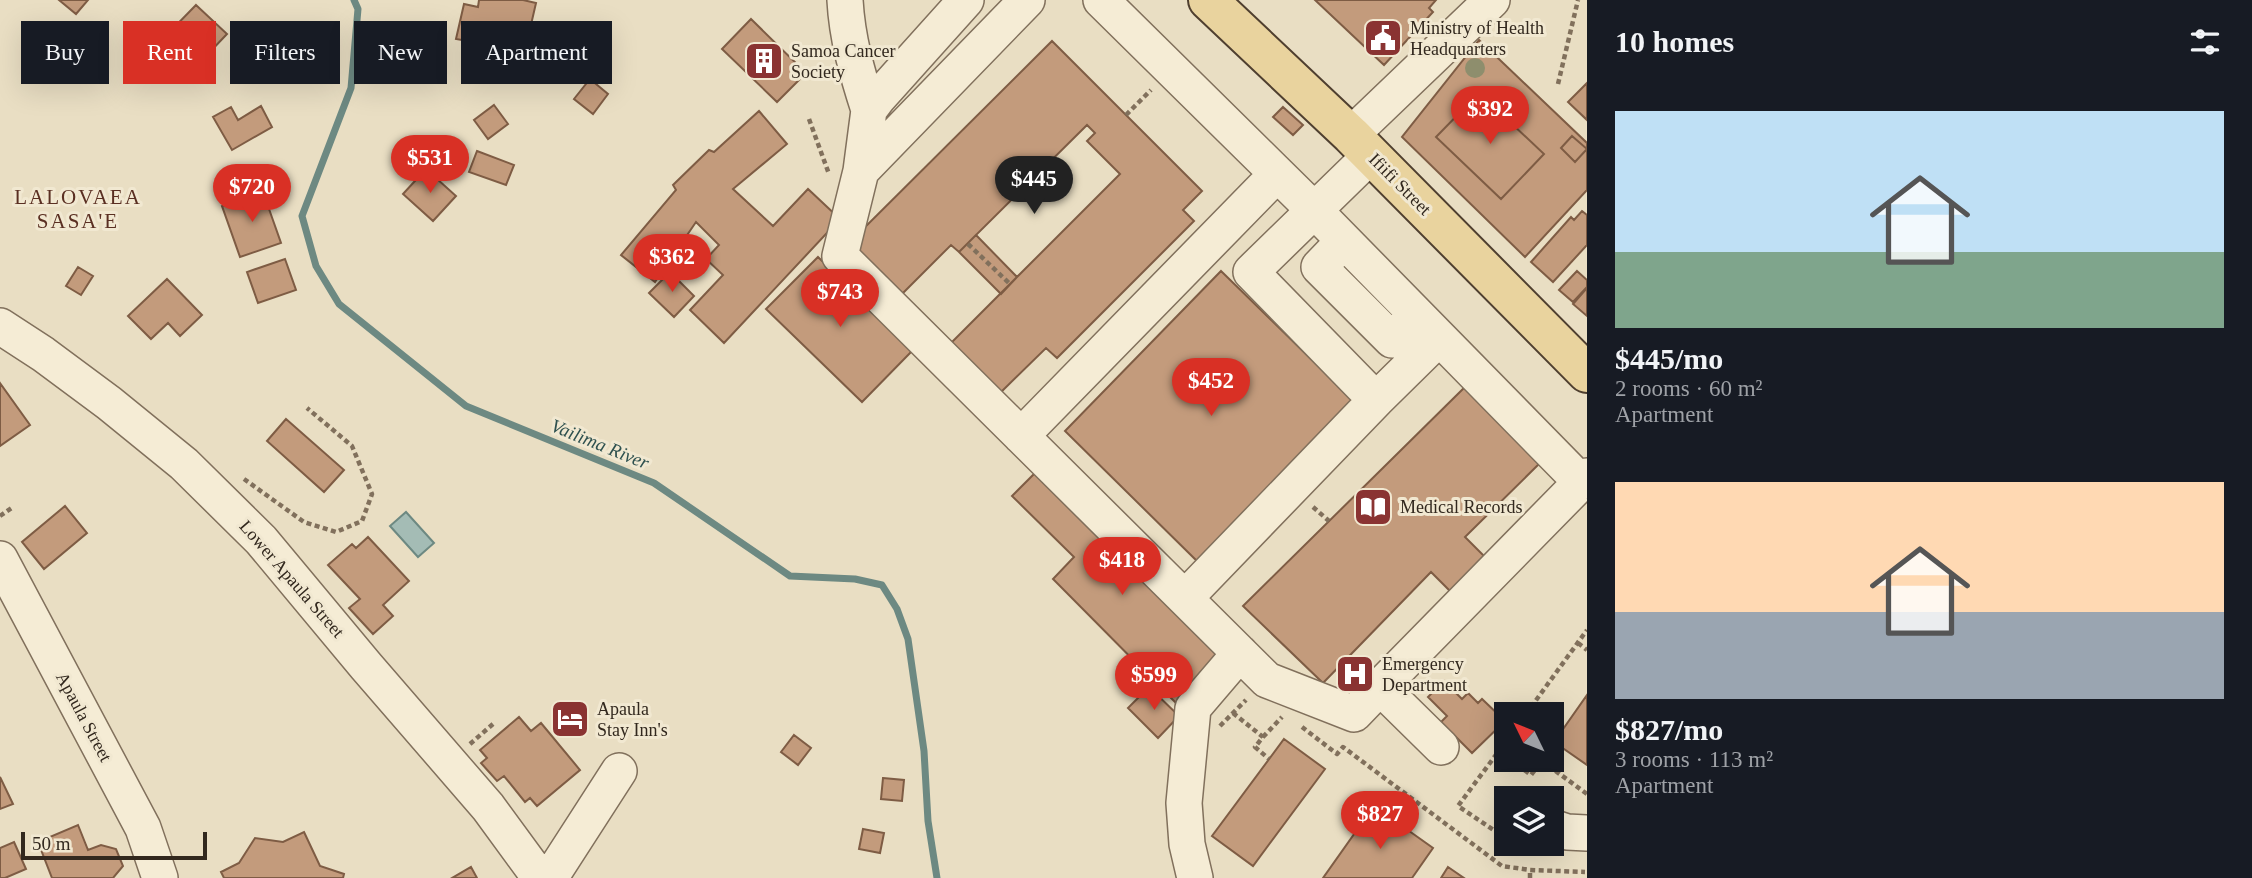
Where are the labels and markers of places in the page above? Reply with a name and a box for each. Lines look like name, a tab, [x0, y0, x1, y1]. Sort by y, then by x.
public building icon: Ministry of Health Headquarters	[1362, 17, 1404, 59]
place label: Ministry of Health Headquarters	[1410, 18, 1544, 59]
building icon: Samoa Cancer Society	[743, 40, 785, 82]
place label: Samoa Cancer Society	[791, 41, 895, 82]
pin: $392	[1449, 86, 1531, 146]
pin: $531	[389, 136, 471, 195]
pin: $445	[993, 156, 1075, 216]
pin: $720	[211, 164, 293, 224]
pin: $362	[631, 234, 713, 294]
pin: $743	[799, 270, 881, 329]
pin: $452	[1170, 358, 1252, 418]
library icon: Medical Records	[1352, 486, 1394, 528]
place label: Medical Records	[1400, 497, 1522, 517]
pin: $418	[1081, 538, 1163, 597]
pin: $599	[1113, 652, 1195, 712]
hospital icon: Emergency Department	[1334, 653, 1376, 695]
place label: Emergency Department	[1382, 654, 1467, 695]
hotel icon: Apaula Stay Inn's	[549, 698, 591, 740]
place label: Apaula Stay Inn's	[597, 699, 668, 740]
pin: $827	[1339, 792, 1421, 851]

